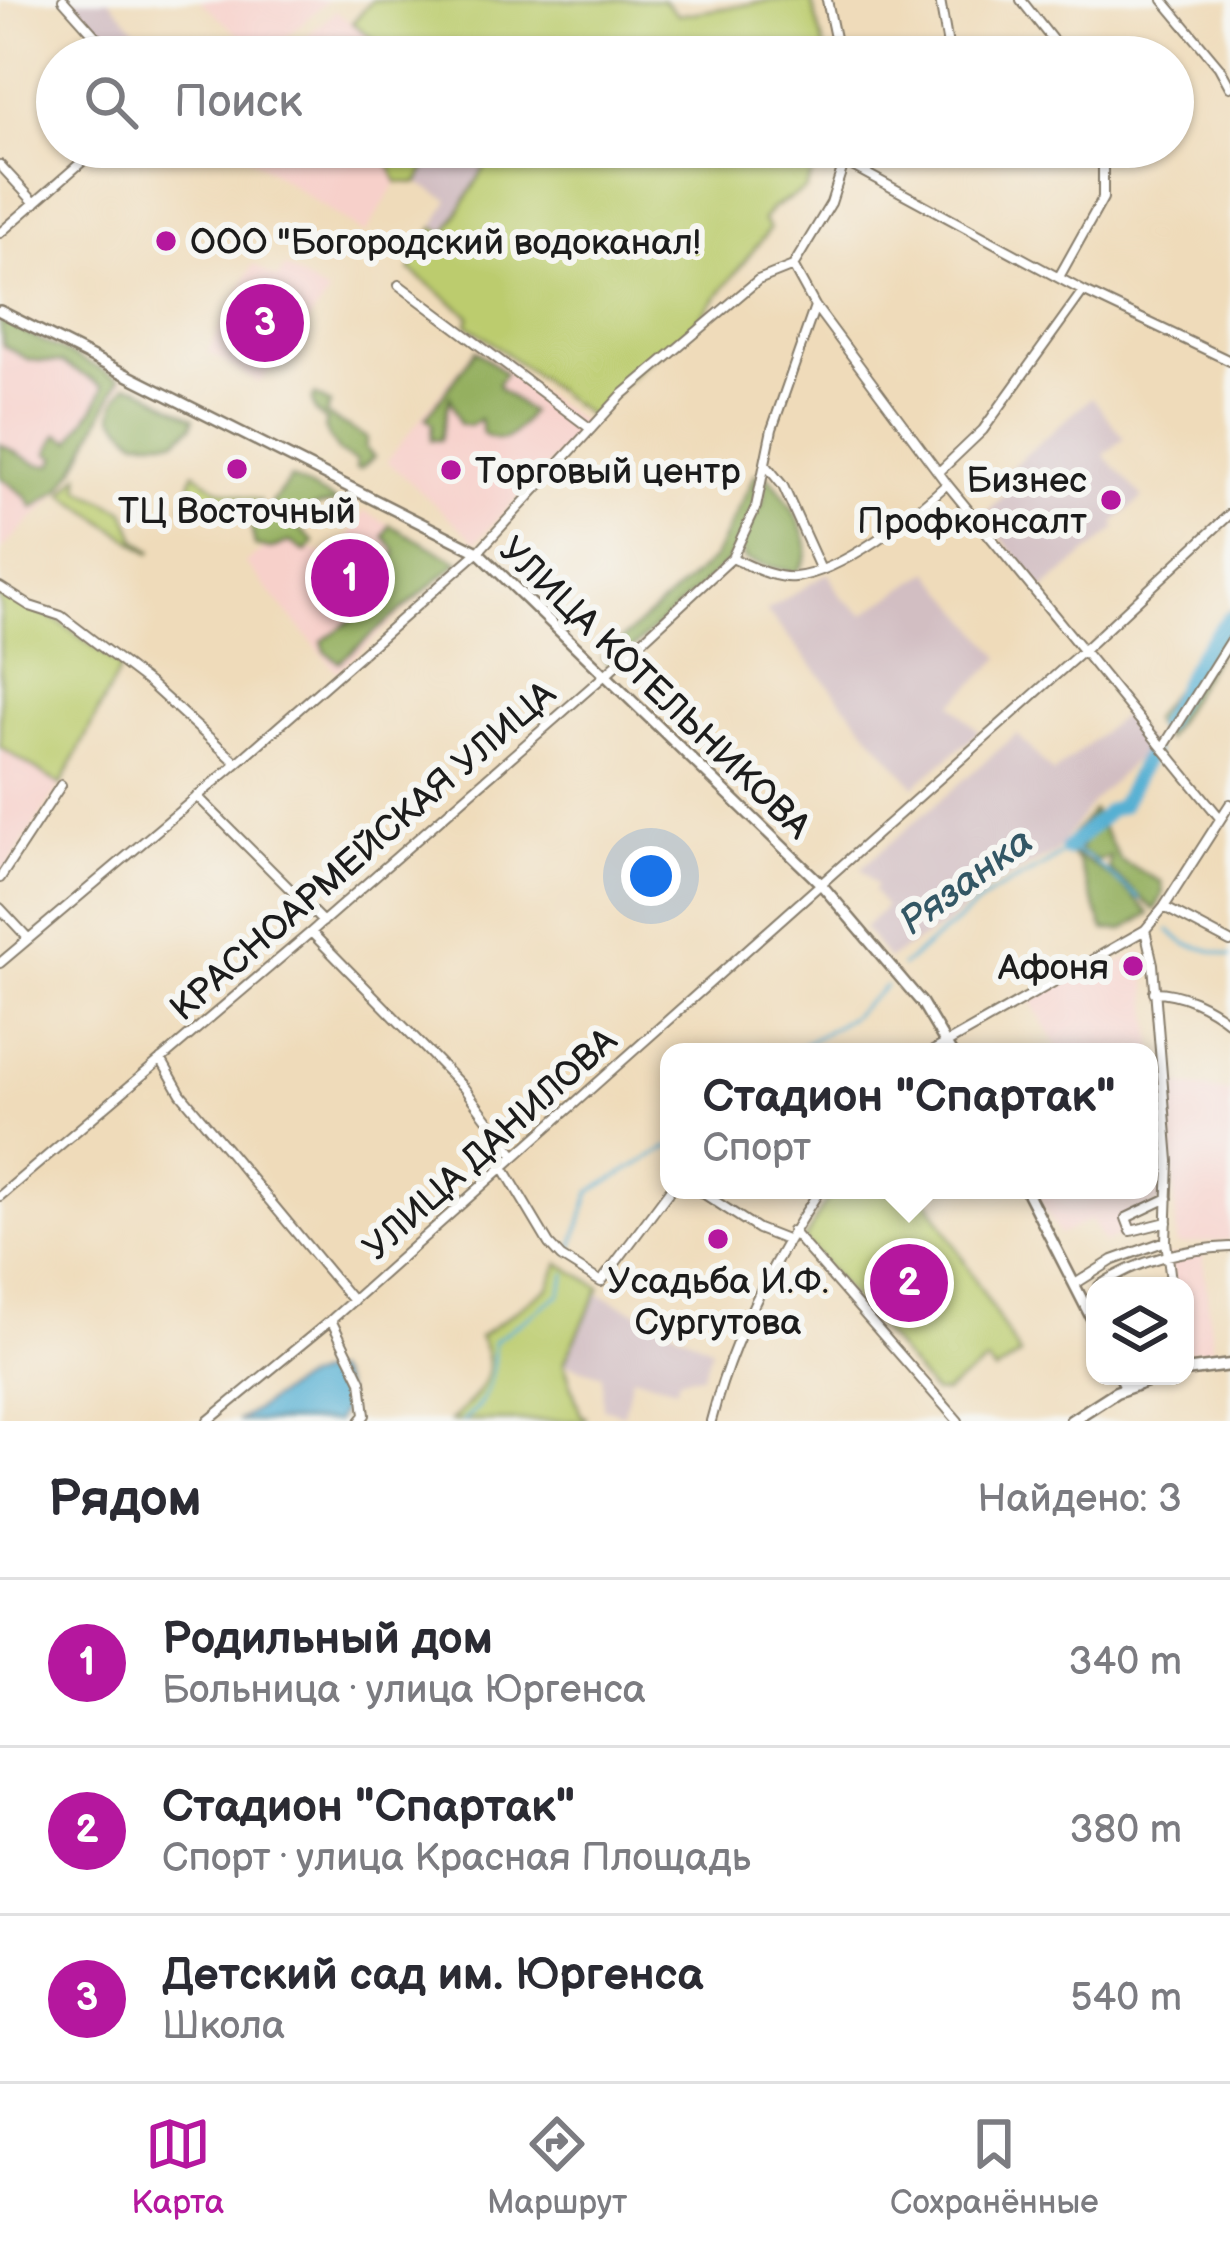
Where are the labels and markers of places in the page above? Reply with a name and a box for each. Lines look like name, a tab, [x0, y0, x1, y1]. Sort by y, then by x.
place label: ООО "Богородский водоканал!	[190, 222, 700, 265]
marker: ООО "Богородский водоканал!	[153, 228, 179, 254]
pin: 3	[226, 278, 304, 368]
place label: Торговый центр	[475, 451, 741, 494]
marker: ТЦ Восточный	[224, 456, 250, 482]
marker: Торговый центр	[438, 457, 464, 483]
place label: Бизнес Профконсалт	[857, 460, 1087, 544]
marker: Бизнес Профконсалт	[1098, 487, 1124, 513]
place label: ТЦ Восточный	[118, 491, 356, 534]
pin: 1	[311, 533, 389, 623]
place label: Афоня	[997, 947, 1109, 990]
marker: Афоня	[1120, 953, 1146, 979]
marker: Усадьба И.Ф. Сургутова	[705, 1226, 731, 1252]
pin: 2	[870, 1238, 948, 1328]
place label: Усадьба И.Ф. Сургутова	[607, 1261, 829, 1345]

